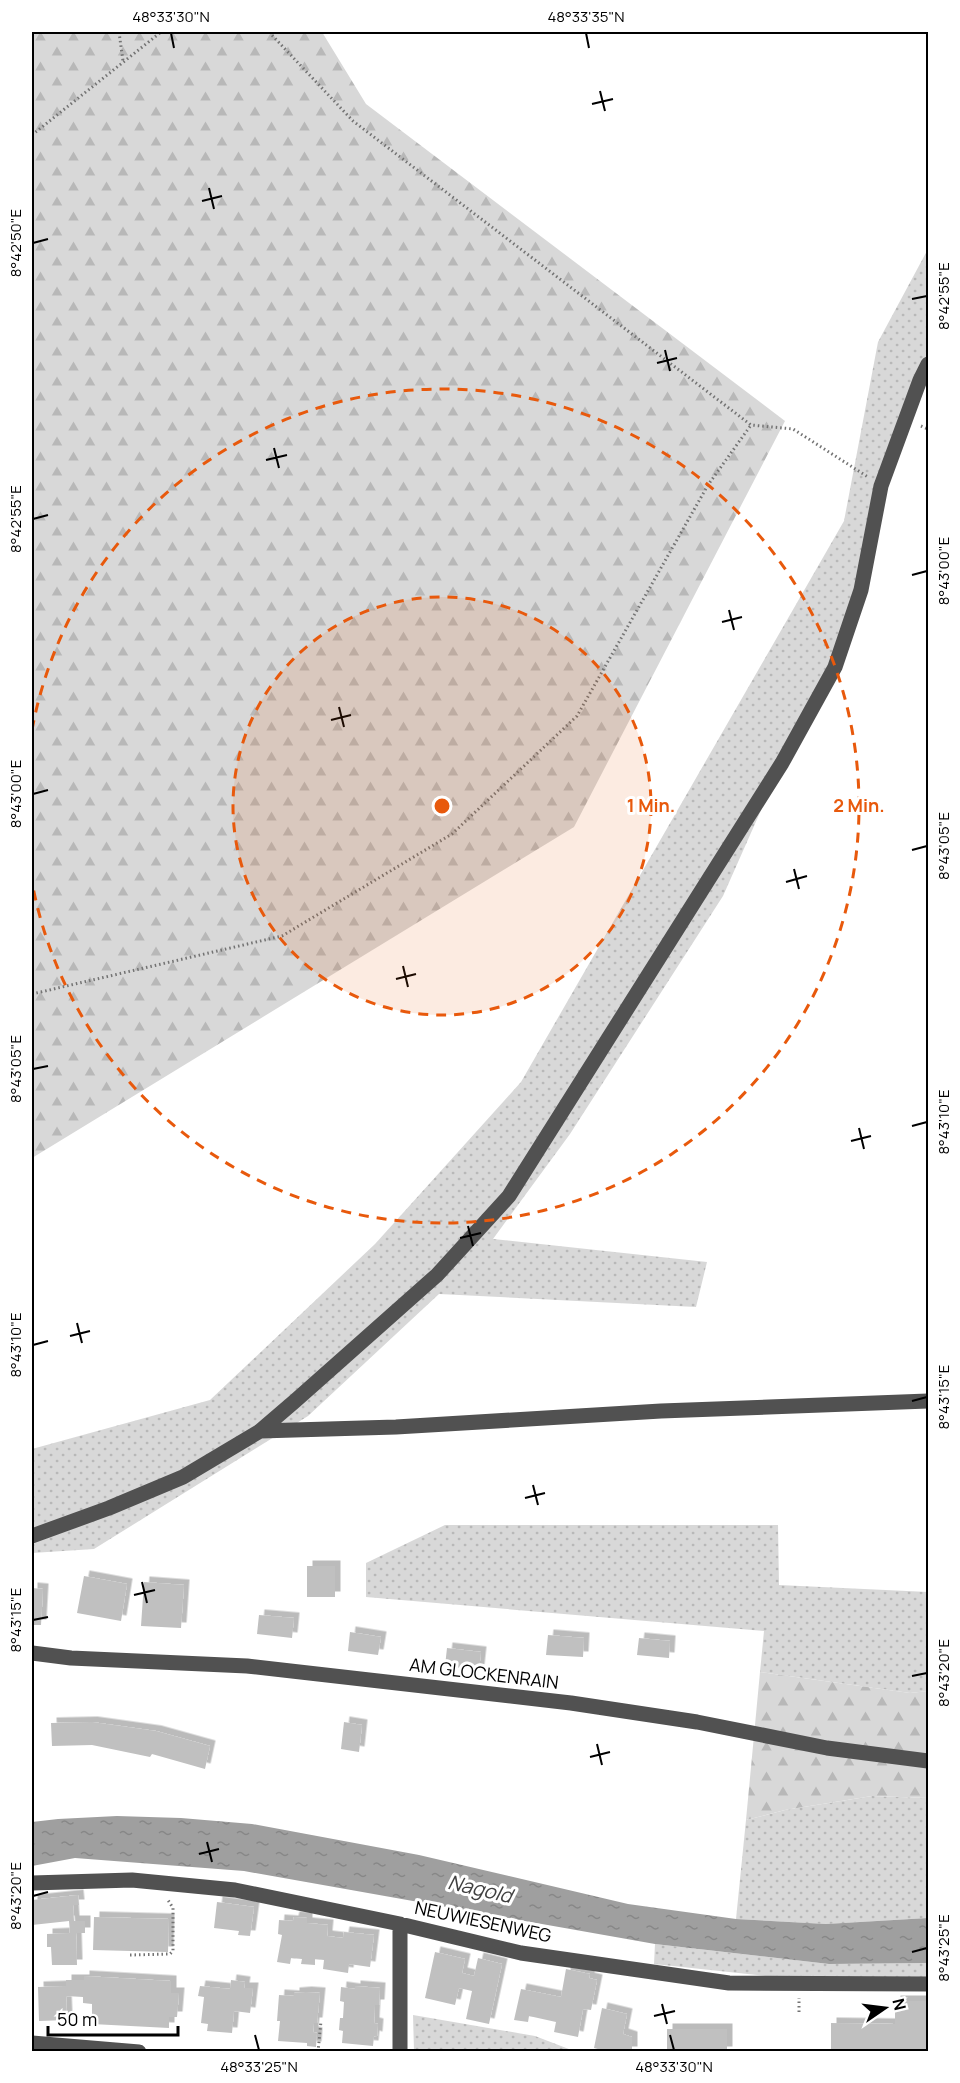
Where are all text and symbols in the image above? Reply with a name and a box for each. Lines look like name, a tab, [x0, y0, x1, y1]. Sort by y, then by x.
text: 48°33'30"N	[132, 6, 210, 27]
text: 48°33'35"N	[547, 6, 625, 27]
text: 8°42'50"E	[5, 209, 26, 277]
text: 8°42'55"E	[933, 262, 954, 330]
text: 8°42'55"E	[5, 485, 26, 553]
text: 8°43'00"E	[933, 537, 954, 605]
text: 8°43'00"E	[5, 760, 26, 828]
text: 1 Min.	[627, 793, 675, 817]
text: 2 Min.	[833, 793, 885, 817]
centre of rings	[432, 796, 452, 816]
text: 8°43'05"E	[933, 812, 954, 880]
text: 8°43'05"E	[5, 1035, 26, 1103]
text: 8°43'10"E	[933, 1089, 954, 1155]
text: 8°43'10"E	[5, 1312, 26, 1378]
text: 8°43'15"E	[933, 1365, 954, 1429]
text: 8°43'15"E	[5, 1588, 26, 1652]
text: 8°43'20"E	[933, 1639, 954, 1707]
street label: AM GLOCKENRAIN	[408, 1652, 560, 1694]
text: 8°43'20"E	[5, 1862, 26, 1930]
water label: Nagold	[445, 1868, 518, 1910]
street label: NEUWIESENWEG	[413, 1895, 554, 1947]
text: 8°43'25"E	[933, 1914, 954, 1982]
north arrow	[855, 1978, 915, 2038]
text: N	[887, 1996, 912, 2013]
scale bar	[48, 1999, 178, 2037]
text: 50 m	[57, 2007, 97, 2031]
text: 48°33'25"N	[220, 2056, 298, 2077]
text: 48°33'30"N	[635, 2056, 713, 2077]

